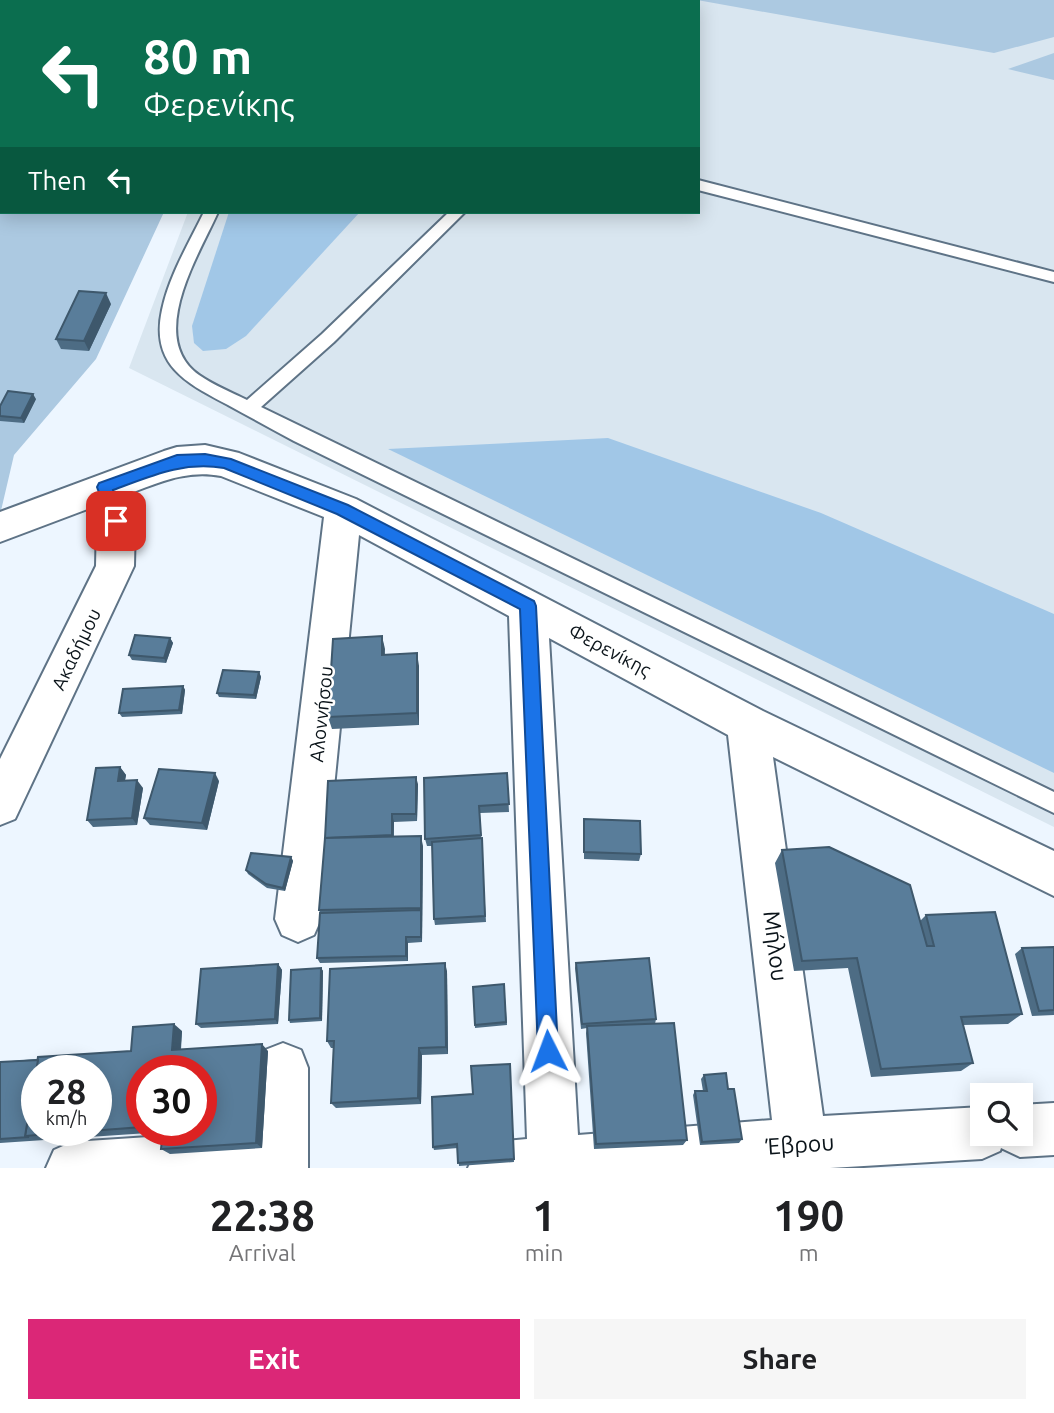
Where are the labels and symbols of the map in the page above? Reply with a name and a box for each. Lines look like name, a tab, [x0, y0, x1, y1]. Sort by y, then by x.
pin	[86, 491, 146, 551]
street label: Ακαδήμου	[47, 605, 105, 693]
street label: Φερενίκης	[565, 619, 655, 681]
street label: Αλοννήσου	[305, 665, 337, 763]
street label: Μήλου	[759, 909, 793, 983]
position arrow	[511, 1014, 585, 1088]
speed limit sign: 30	[126, 1055, 217, 1146]
street label: Έβρου	[764, 1129, 835, 1159]

